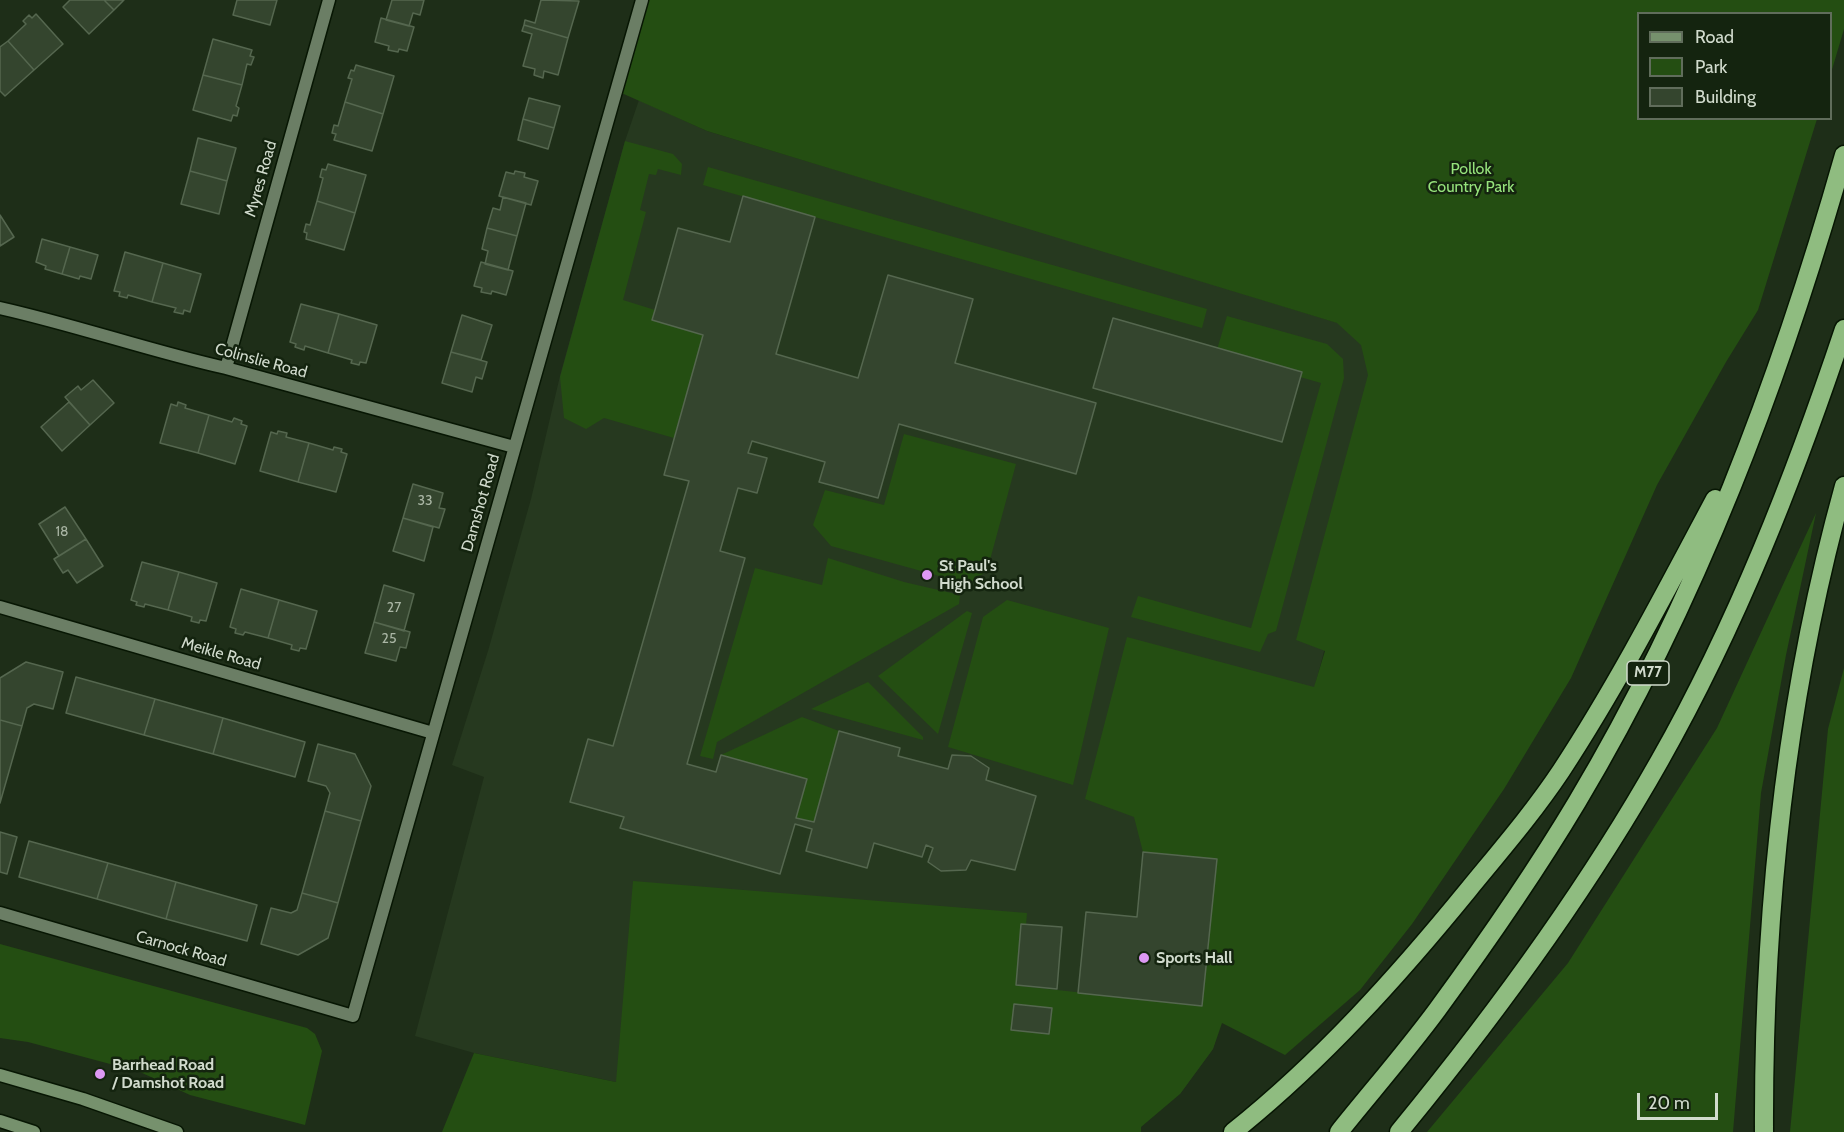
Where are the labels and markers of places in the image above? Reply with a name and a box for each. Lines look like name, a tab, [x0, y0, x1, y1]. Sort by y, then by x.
place label: St Paul's High School	[939, 556, 1023, 594]
marker: St Paul's High School	[920, 568, 934, 582]
place label: Sports Hall	[1156, 948, 1233, 968]
marker: Sports Hall	[1137, 951, 1151, 965]
place label: Barrhead Road / Damshot Road	[112, 1055, 224, 1093]
marker: Barrhead Road / Damshot Road	[93, 1067, 107, 1081]

